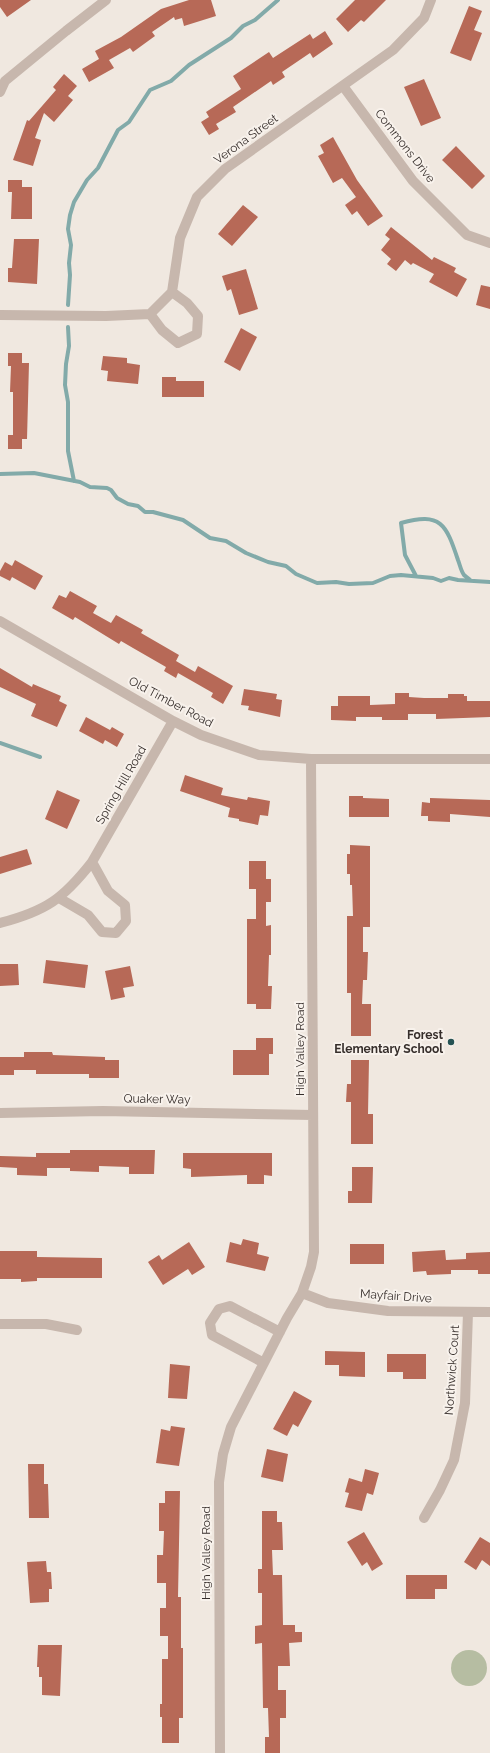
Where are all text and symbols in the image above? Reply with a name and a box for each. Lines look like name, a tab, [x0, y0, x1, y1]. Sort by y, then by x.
street label: Commons Drive	[372, 107, 438, 185]
street label: Verona Street	[211, 111, 281, 167]
street label: Old Timber Road	[126, 674, 216, 730]
street label: Spring Hill Road	[93, 743, 149, 827]
street label: High Valley Road	[293, 1002, 307, 1096]
place label: Forest Elementary School	[334, 1028, 443, 1056]
marker: Forest Elementary School	[446, 1037, 456, 1047]
street label: Quaker Way	[123, 1091, 191, 1107]
street label: Mayfair Drive	[360, 1287, 432, 1305]
street label: Northwick Court	[442, 1324, 462, 1416]
street label: High Valley Road	[199, 1506, 213, 1600]

